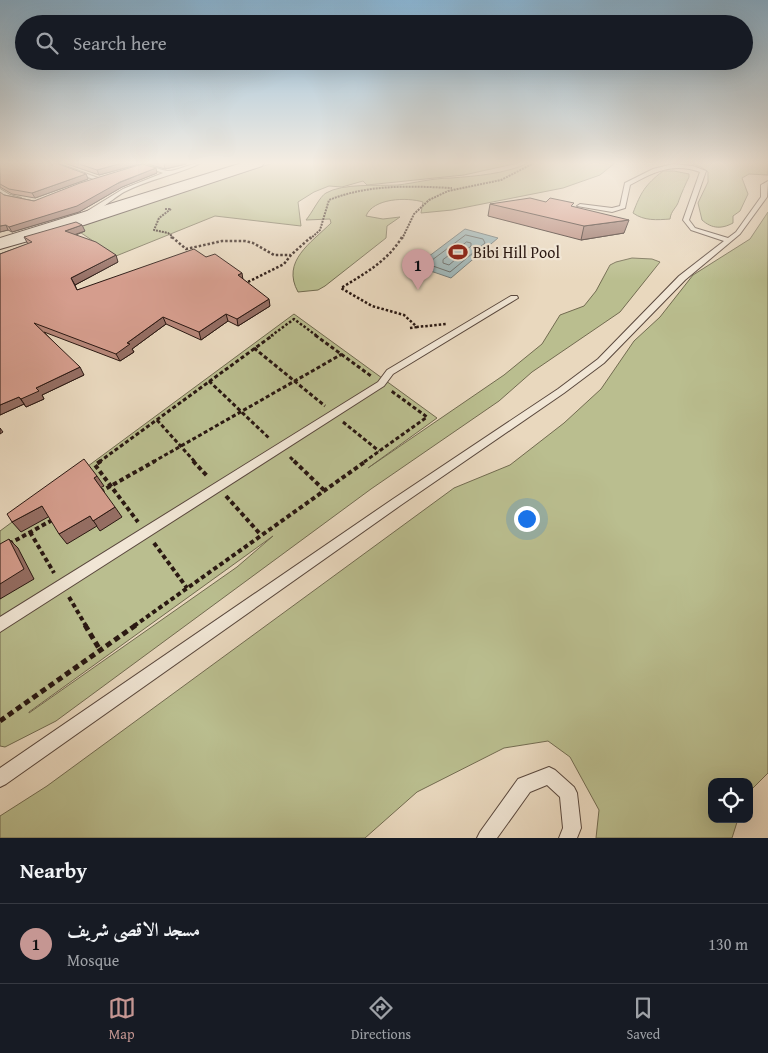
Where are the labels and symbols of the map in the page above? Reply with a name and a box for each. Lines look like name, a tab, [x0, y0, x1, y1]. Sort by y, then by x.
place label: Bibi Hill Pool	[473, 240, 560, 264]
sports icon: Bibi Hill Pool	[447, 241, 469, 263]
pin: 1	[402, 249, 434, 290]
your location	[514, 506, 540, 532]

